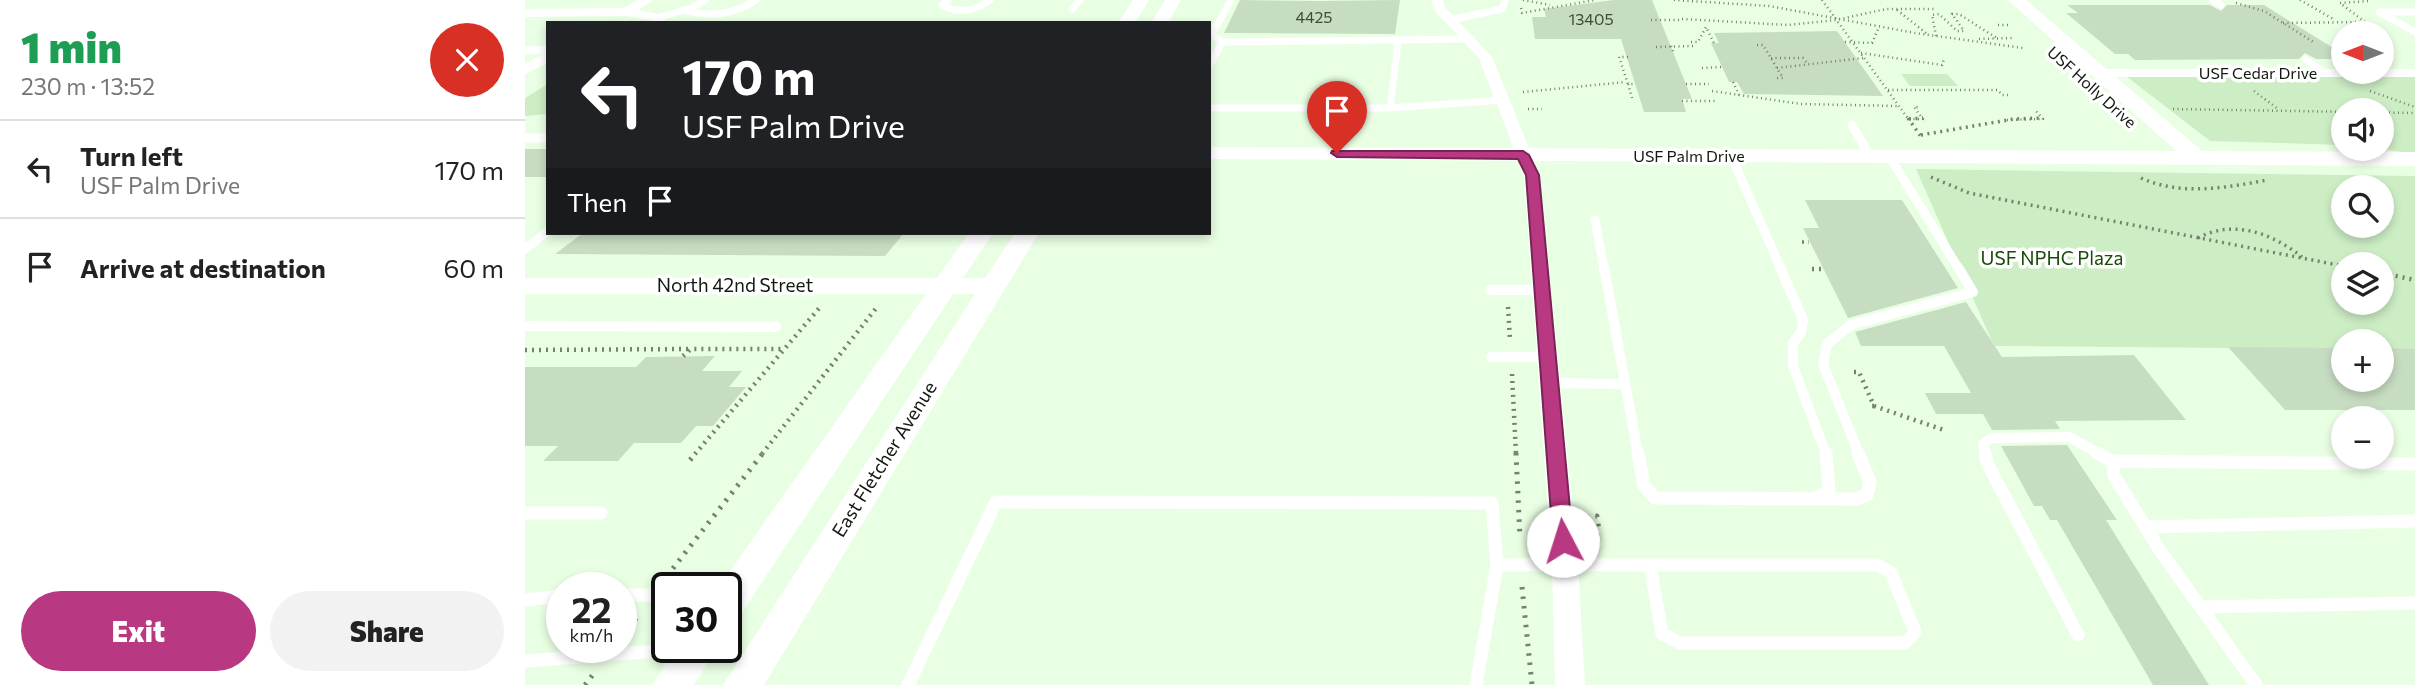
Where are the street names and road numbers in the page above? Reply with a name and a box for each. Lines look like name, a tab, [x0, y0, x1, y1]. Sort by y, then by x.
street label: USF Holly Drive	[2044, 42, 2141, 131]
street label: USF Cedar Drive	[2199, 63, 2317, 82]
street label: USF Palm Drive	[1633, 146, 1745, 165]
street label: North 42nd Street	[657, 273, 813, 296]
street label: East Fletcher Avenue	[826, 377, 941, 541]

